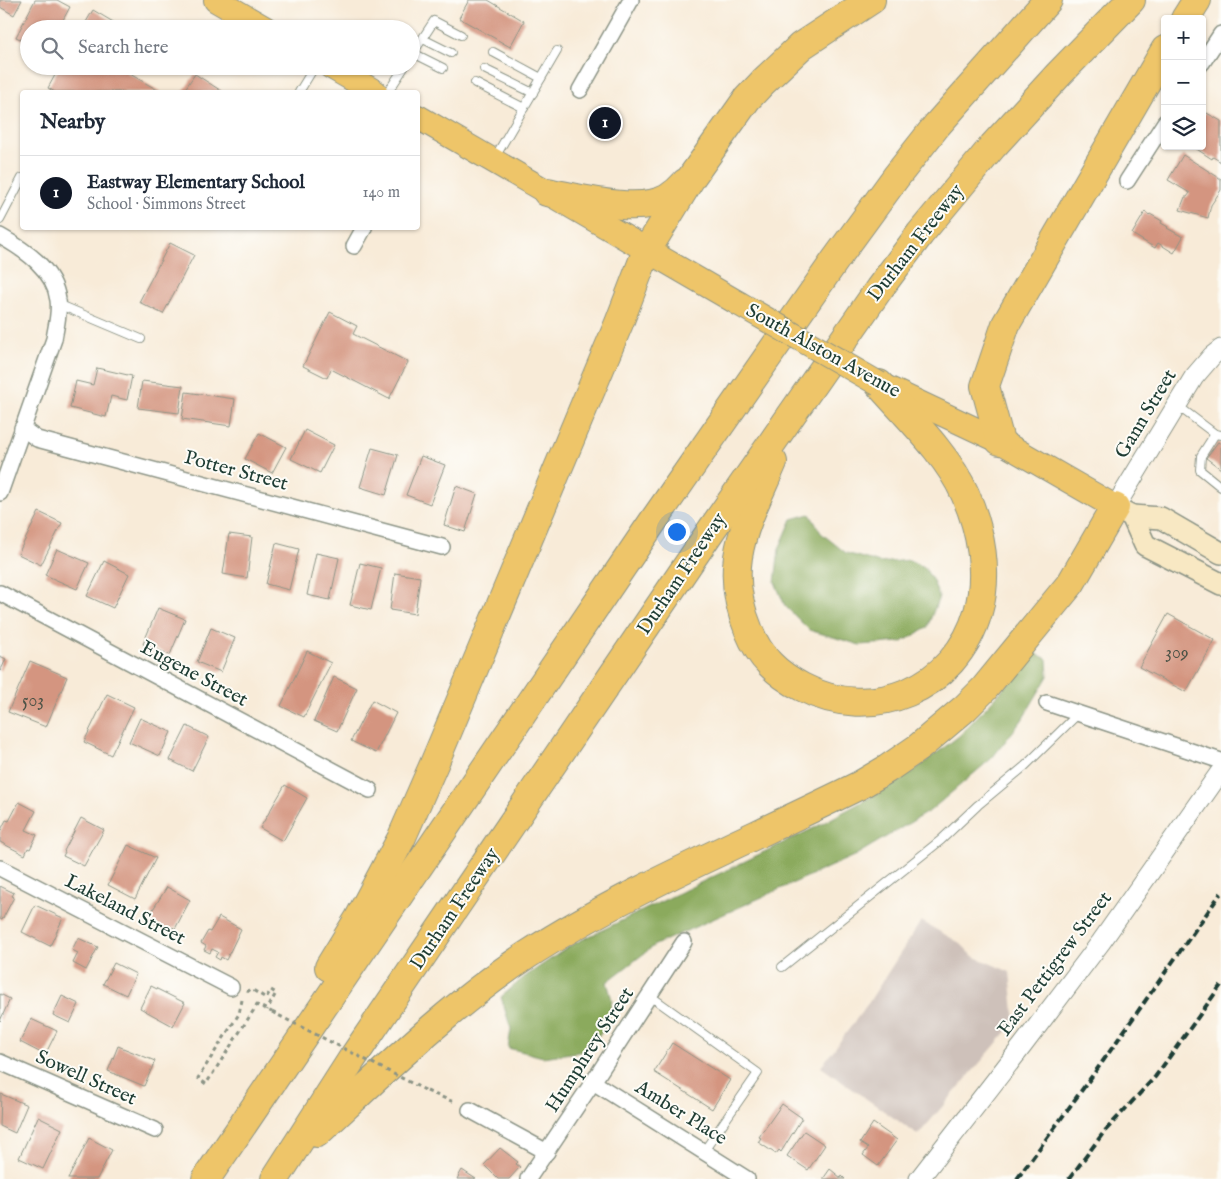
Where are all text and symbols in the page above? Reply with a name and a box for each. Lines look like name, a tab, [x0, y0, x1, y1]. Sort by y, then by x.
map controls	[1161, 15, 1206, 150]
button: +	[1161, 15, 1206, 60]
search box	[20, 20, 420, 75]
icon: search	[38, 34, 66, 62]
text: Search here	[78, 36, 169, 60]
button: −	[1161, 60, 1206, 105]
pin: 1	[589, 104, 621, 142]
button: layers	[1161, 105, 1206, 150]
text: Nearby	[40, 109, 105, 136]
text: Eastway Elementary School	[87, 171, 305, 195]
street label: Durham Freeway	[862, 179, 970, 307]
text: 1	[53, 183, 59, 203]
text: 140 m	[362, 183, 400, 203]
text: School · Simmons Street	[87, 195, 246, 215]
street label: South Alston Avenue	[741, 298, 905, 404]
street label: Gann Street	[1110, 365, 1183, 463]
street label: Potter Street	[181, 445, 291, 497]
street label: Durham Freeway	[632, 508, 732, 640]
your location	[664, 519, 690, 545]
street label: Eugene Street	[136, 635, 252, 713]
house number: 309	[1165, 642, 1189, 665]
house number: 503	[22, 690, 44, 713]
street label: Durham Freeway	[405, 843, 505, 975]
street label: Lakeland Street	[60, 869, 190, 951]
street label: East Pettigrew Street	[992, 887, 1118, 1041]
street label: Humphrey Street	[540, 982, 640, 1117]
street label: Sowell Street	[32, 1045, 141, 1111]
street label: Amber Place	[629, 1074, 732, 1151]

